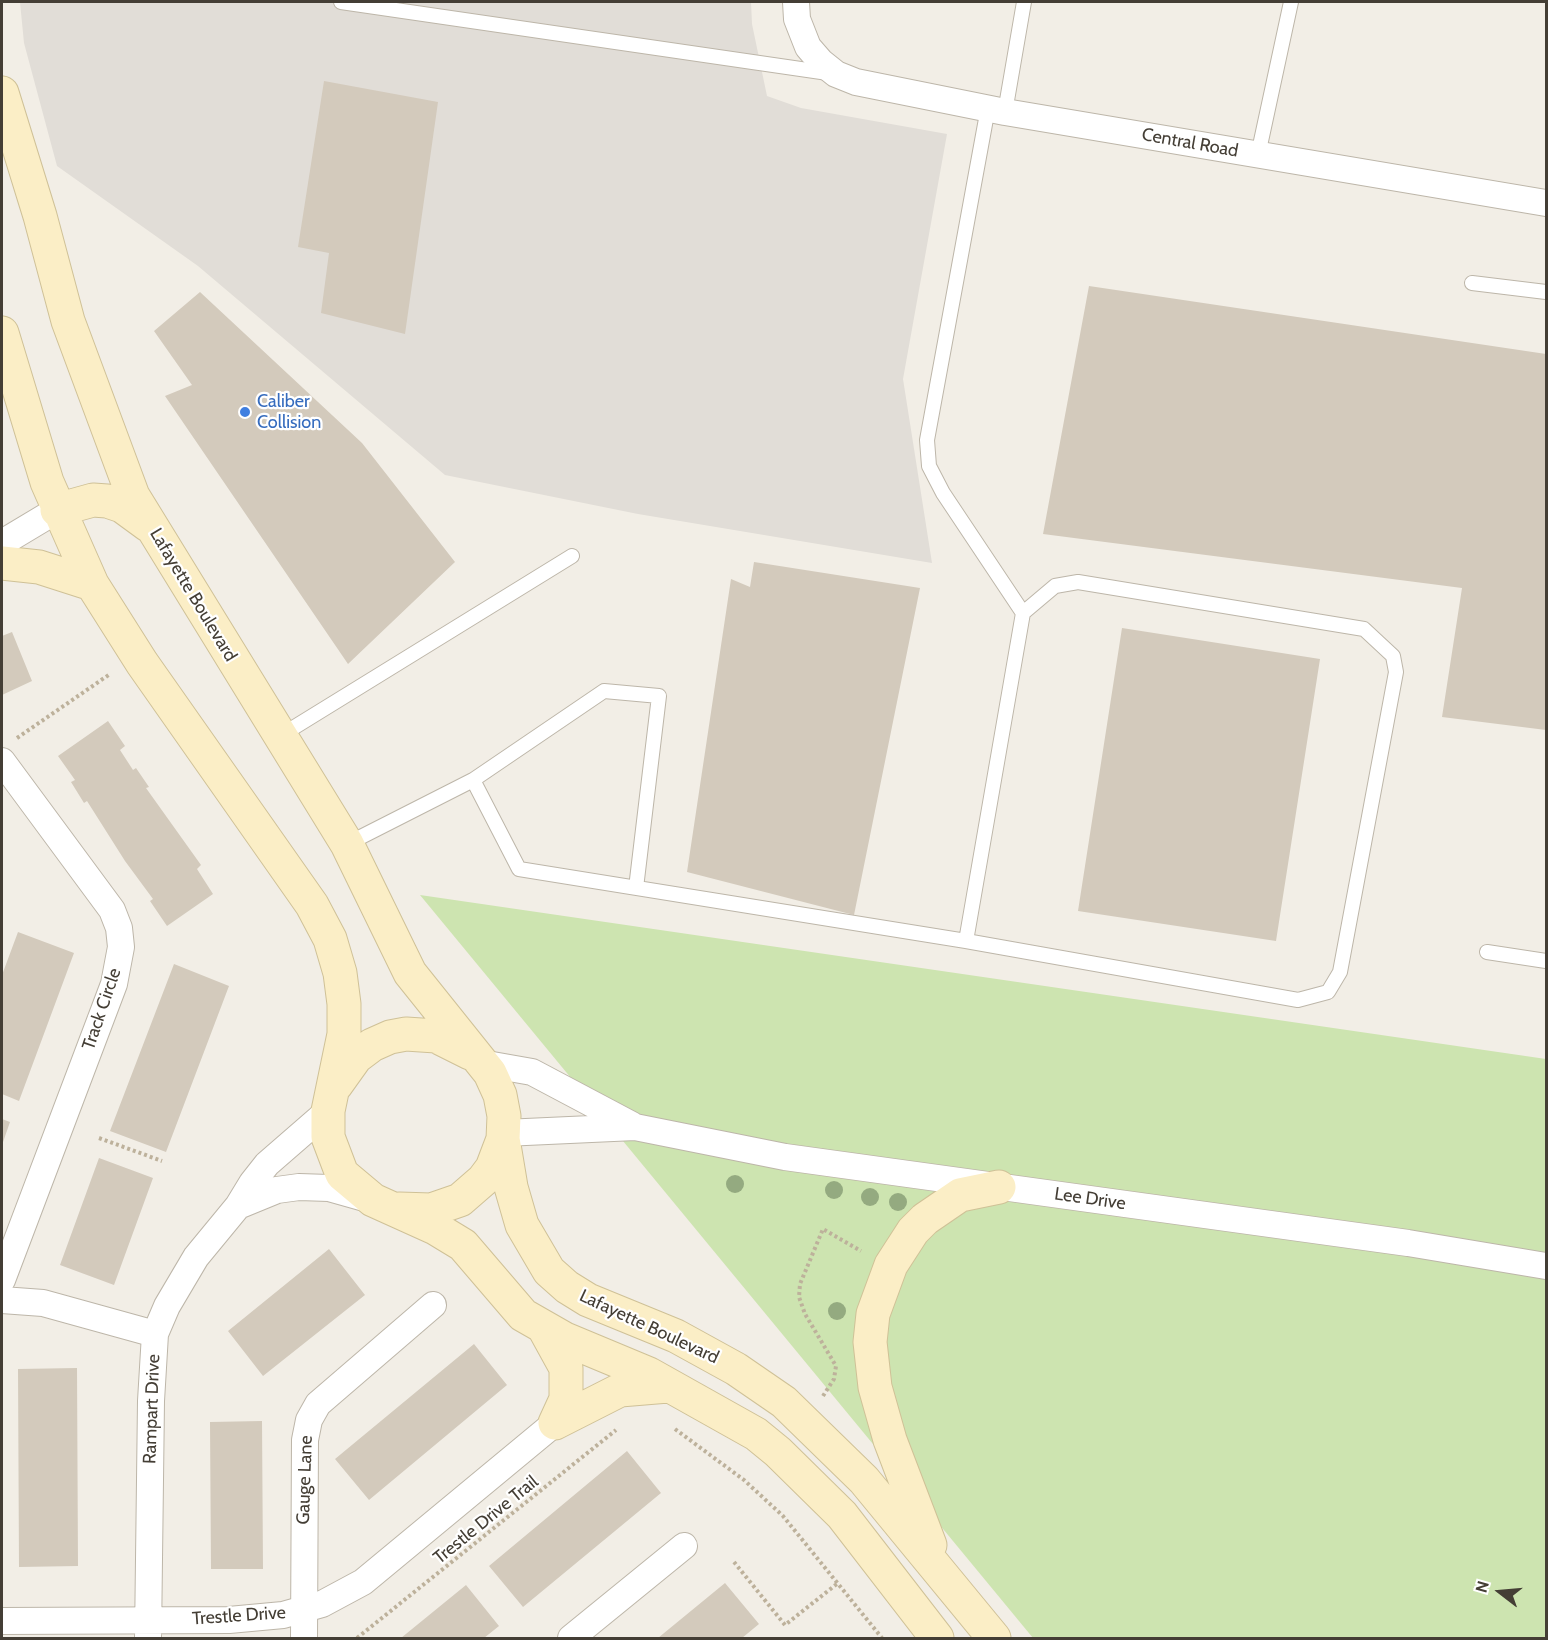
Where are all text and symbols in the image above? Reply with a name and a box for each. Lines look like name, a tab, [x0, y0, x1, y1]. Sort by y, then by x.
street label: Central Road	[1140, 124, 1240, 162]
place label: Caliber Collision	[257, 391, 321, 434]
marker: Caliber Collision	[238, 405, 252, 419]
street label: Lafayette Boulevard	[145, 525, 241, 665]
street label: Track Circle	[78, 965, 126, 1053]
street label: Lee Drive	[1053, 1183, 1127, 1215]
street label: Lafayette Boulevard	[576, 1285, 722, 1369]
street label: Rampart Drive	[139, 1354, 165, 1464]
street label: Gauge Lane	[293, 1435, 317, 1525]
street label: Trestle Drive Trail	[429, 1471, 543, 1569]
north arrow	[1470, 1562, 1530, 1622]
text: N	[1472, 1579, 1493, 1595]
street label: Trestle Drive	[191, 1602, 287, 1630]

